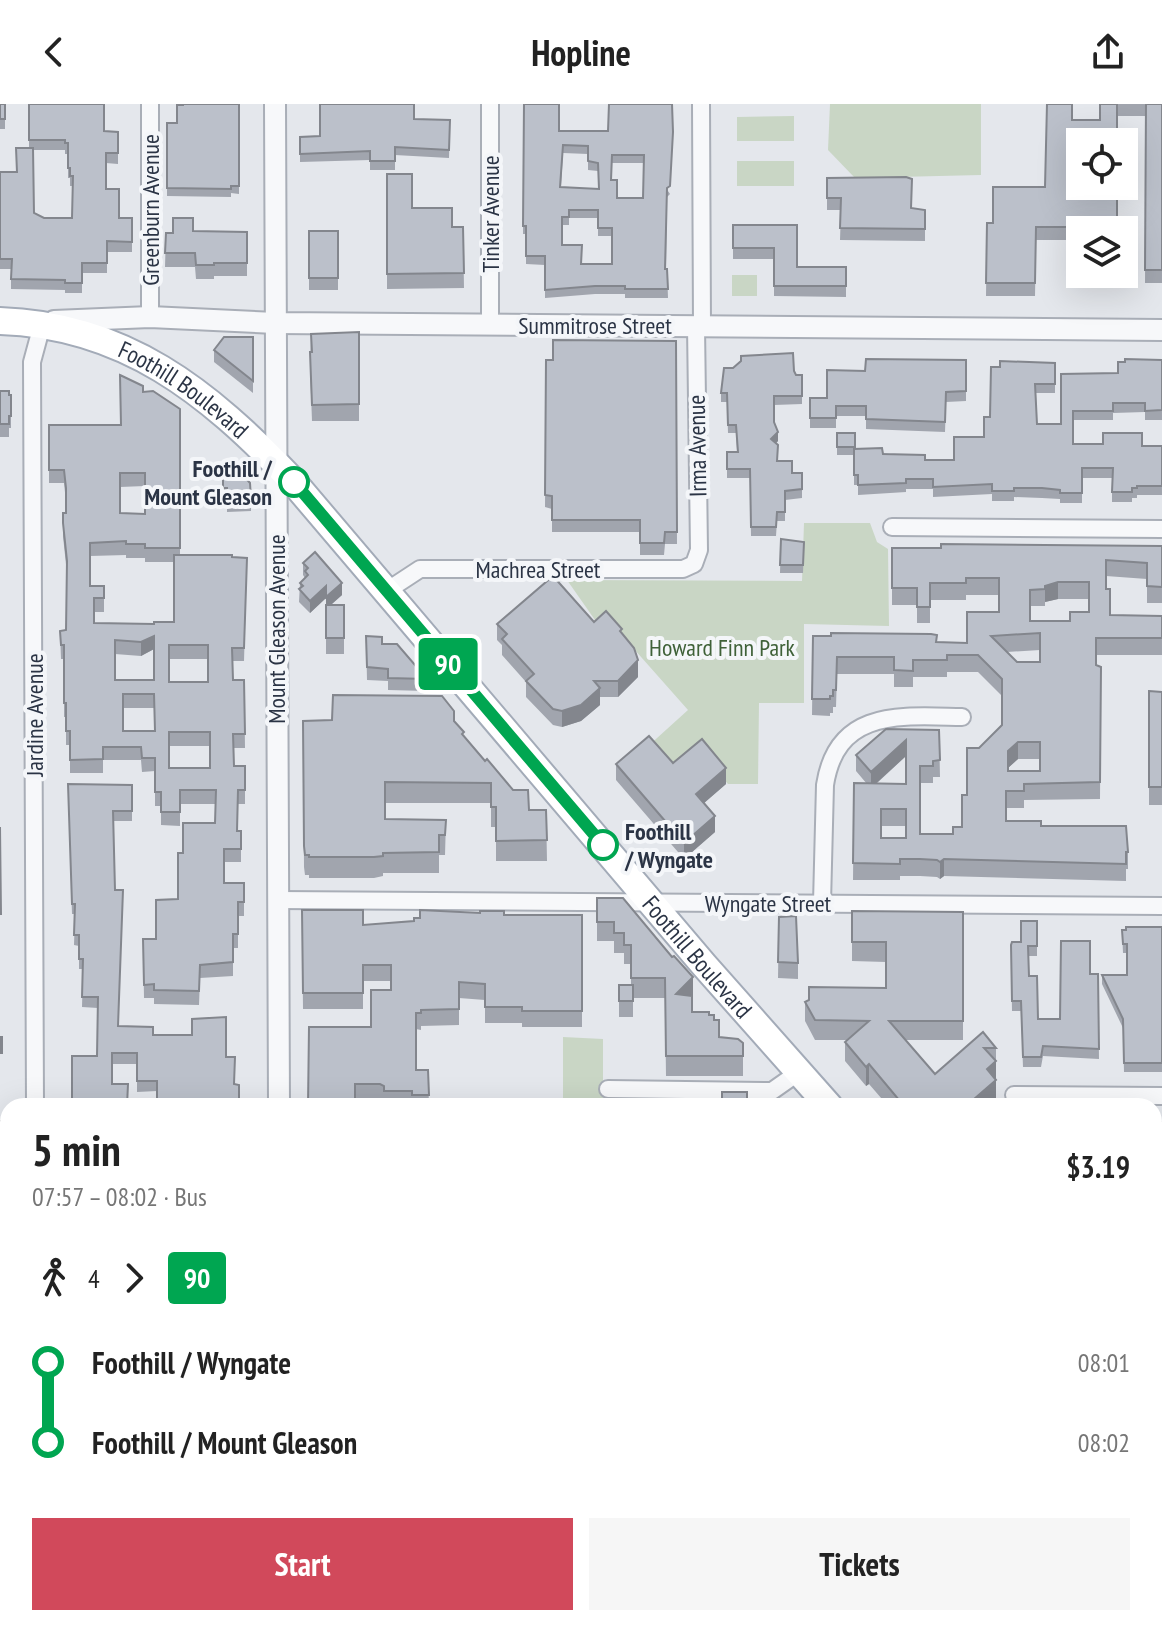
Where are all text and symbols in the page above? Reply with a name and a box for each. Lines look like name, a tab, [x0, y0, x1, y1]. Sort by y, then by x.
text: Hopline	[531, 29, 631, 76]
icon: back	[32, 30, 76, 74]
icon: share	[1086, 30, 1130, 74]
map controls	[1066, 128, 1138, 288]
button: locate	[1066, 128, 1138, 200]
street label: Greenburn Avenue	[135, 134, 166, 286]
street label: Tinker Avenue	[475, 155, 506, 273]
button: layers	[1066, 216, 1138, 288]
street label: Summitrose Street	[518, 310, 672, 341]
street label: Foothill Boulevard	[114, 333, 256, 445]
street label: Irma Avenue	[681, 394, 713, 498]
place label: Foothill / Mount Gleason	[144, 453, 273, 512]
marker: Foothill / Mount Gleason	[279, 467, 309, 497]
street label: Mount Gleason Avenue	[261, 534, 292, 724]
street label: Machrea Street	[476, 554, 601, 585]
park label: Howard Finn Park	[649, 632, 796, 663]
line badge: 90	[412, 638, 484, 690]
text: 90	[435, 645, 461, 682]
street label: Jardine Avenue	[19, 653, 50, 778]
place label: Foothill / Wyngate	[624, 816, 713, 875]
marker: Foothill / Wyngate	[588, 830, 618, 860]
street label: Wyngate Street	[705, 888, 832, 919]
street label: Foothill Boulevard	[636, 889, 759, 1024]
text: 5 min	[32, 1121, 121, 1178]
text: $3.19	[1066, 1147, 1130, 1186]
text: 07:57 – 08:02 · Bus	[32, 1180, 207, 1213]
icon: walk	[32, 1256, 76, 1300]
icon: forward	[112, 1256, 156, 1300]
text: 90	[184, 1259, 210, 1296]
text: 4	[88, 1262, 100, 1295]
text: Foothill / Wyngate	[92, 1343, 291, 1382]
text: 08:01	[1078, 1346, 1130, 1379]
text: Foothill / Mount Gleason	[92, 1423, 357, 1462]
text: 08:02	[1078, 1426, 1130, 1459]
button: Start	[32, 1518, 573, 1610]
button: Tickets	[589, 1518, 1130, 1610]

